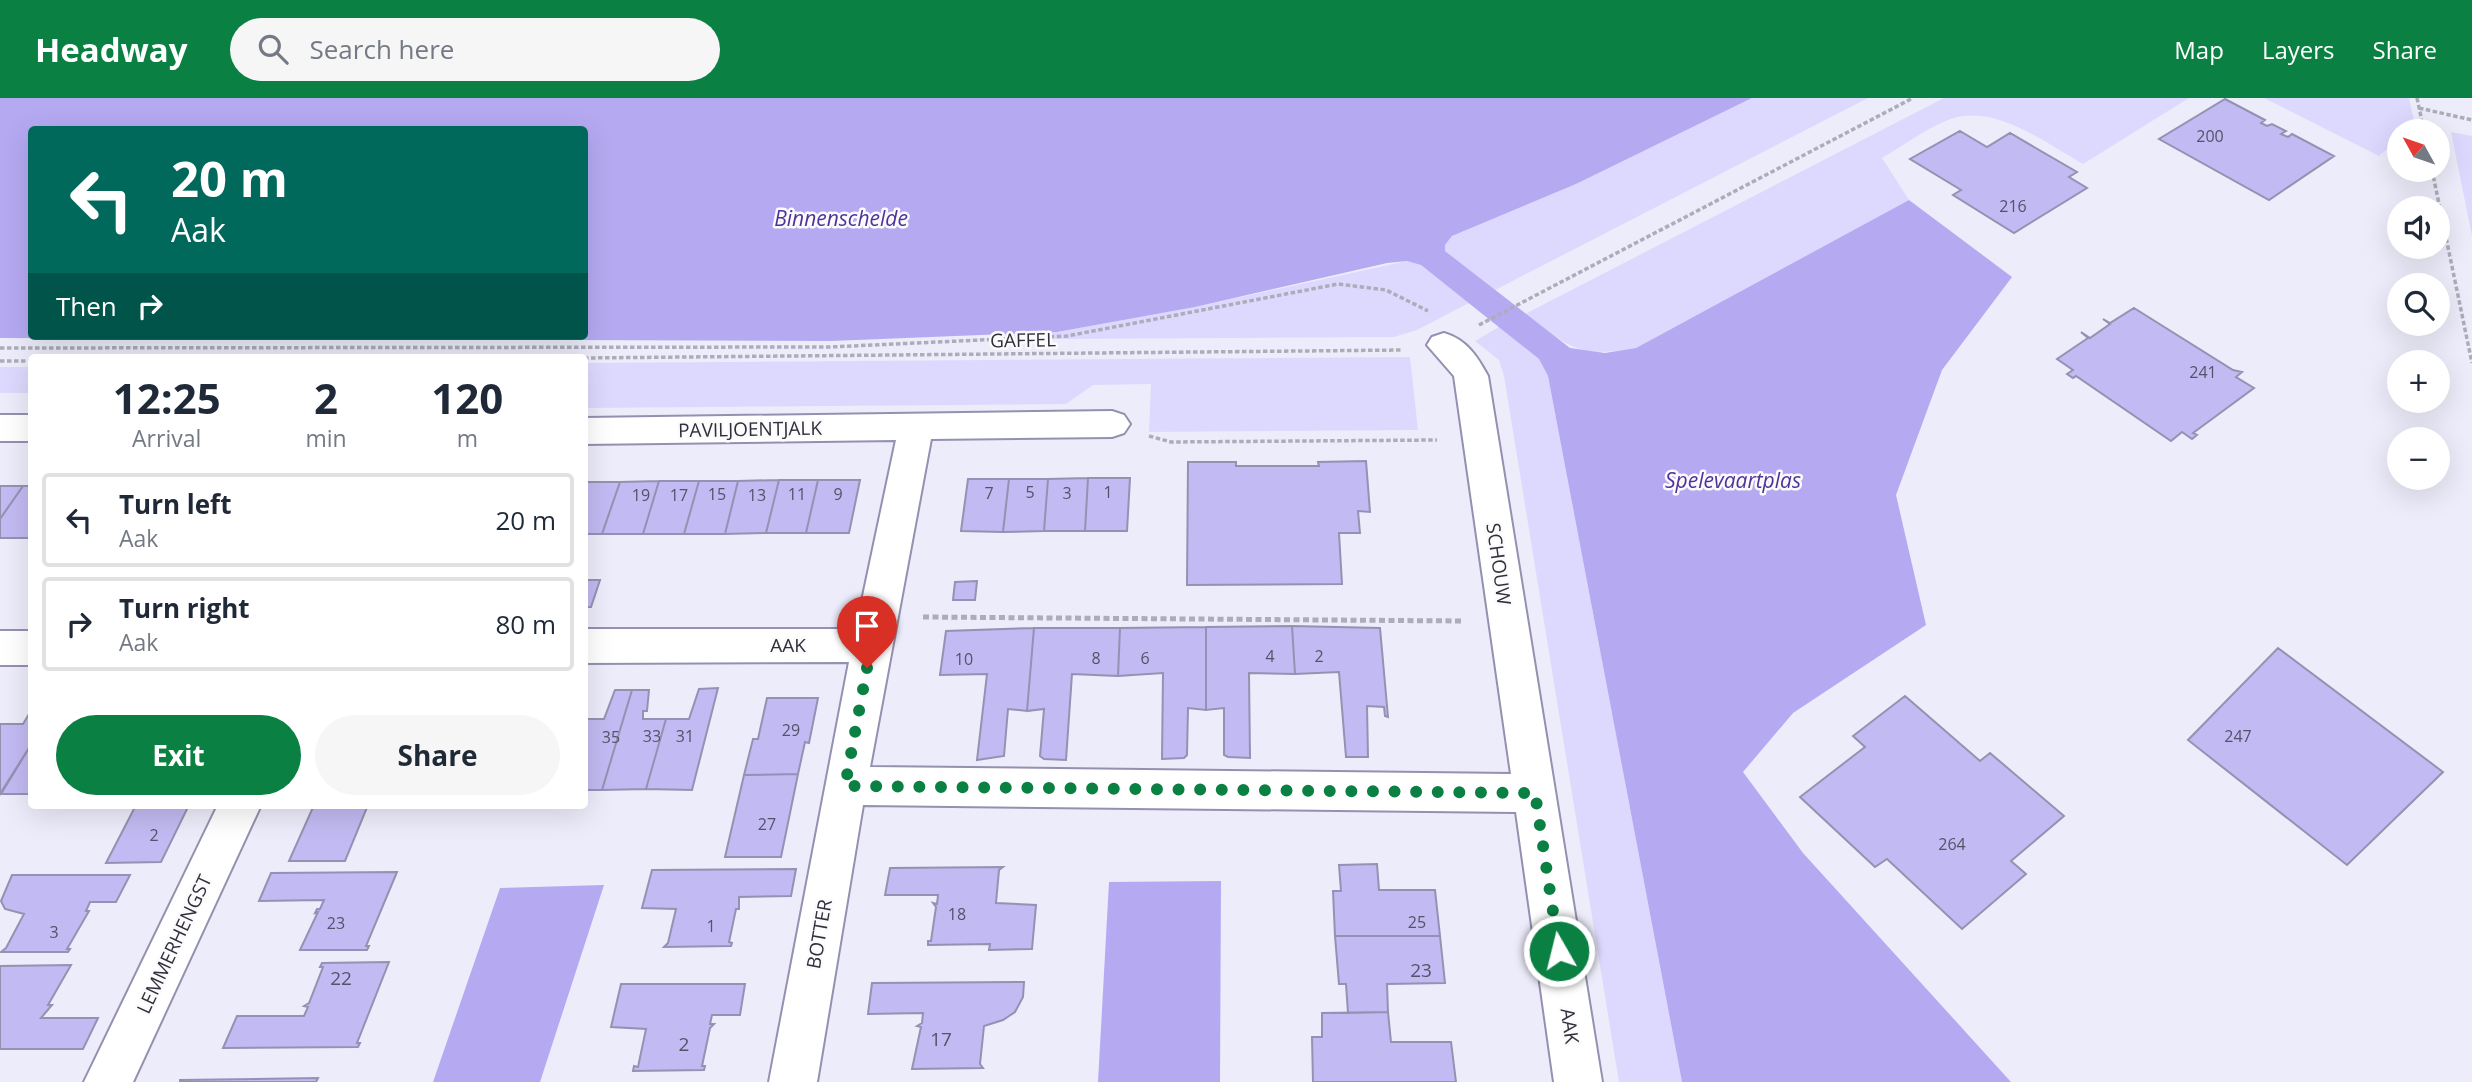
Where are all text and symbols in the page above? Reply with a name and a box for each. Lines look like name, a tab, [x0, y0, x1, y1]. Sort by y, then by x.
search box	[230, 18, 720, 81]
text: Headway	[35, 27, 188, 72]
icon: search	[254, 30, 292, 68]
text: Search here	[310, 31, 454, 67]
text: Map	[2174, 33, 2224, 66]
text: Layers	[2262, 33, 2335, 66]
text: Share	[2373, 33, 2437, 66]
north arrow	[2387, 119, 2450, 182]
map controls	[2387, 119, 2450, 490]
house number: 200	[2196, 125, 2224, 147]
text: 20 m	[171, 145, 288, 211]
icon: left	[56, 154, 147, 245]
house number: 216	[1999, 195, 2027, 217]
button: sound	[2387, 196, 2450, 259]
water label: Binnenschelde	[774, 204, 908, 232]
text: Aak	[171, 208, 226, 251]
button: search	[2387, 273, 2450, 336]
icon: right	[131, 287, 169, 325]
text: Then	[56, 288, 117, 324]
street label: GAFFEL	[990, 326, 1056, 354]
button: +	[2387, 350, 2450, 413]
house number: 241	[2189, 361, 2217, 383]
text: 12:25	[113, 369, 221, 426]
text: 2	[314, 369, 338, 426]
text: 120	[431, 369, 503, 426]
street label: PAVILJOENTJALK	[678, 415, 823, 443]
text: Arrival	[132, 422, 201, 454]
text: min	[305, 422, 347, 454]
text: m	[457, 422, 478, 454]
button: −	[2387, 427, 2450, 490]
water label: Spelevaartplas	[1665, 466, 1801, 494]
house number: 5	[1025, 481, 1035, 503]
house number: 1	[1103, 481, 1113, 503]
house number: 7	[984, 482, 994, 504]
house number: 3	[1062, 482, 1072, 504]
house number: 15	[708, 483, 726, 505]
house number: 11	[788, 483, 806, 505]
house number: 9	[833, 483, 843, 505]
house number: 19	[632, 484, 650, 506]
house number: 17	[670, 484, 688, 506]
house number: 13	[748, 484, 766, 506]
text: Turn left	[119, 486, 231, 522]
icon: left	[60, 501, 98, 539]
text: 20 m	[495, 502, 556, 538]
street label: SCHOUW	[1480, 521, 1518, 607]
text: Aak	[119, 522, 158, 554]
text: Turn right	[119, 590, 250, 626]
pin	[837, 596, 897, 668]
icon: right	[60, 605, 98, 643]
text: 80 m	[495, 606, 556, 642]
icon: arrive	[848, 607, 886, 645]
text: Aak	[119, 626, 158, 658]
street label: AAK	[770, 632, 806, 658]
house number: 4	[1265, 645, 1275, 667]
house number: 2	[1314, 645, 1324, 667]
house number: 8	[1091, 647, 1101, 669]
house number: 6	[1140, 647, 1150, 669]
house number: 10	[955, 648, 973, 670]
button: Exit	[56, 715, 301, 795]
button: Share	[315, 715, 560, 795]
house number: 29	[782, 719, 800, 741]
house number: 33	[643, 725, 661, 747]
house number: 31	[676, 725, 694, 747]
house number: 247	[2224, 725, 2252, 747]
house number: 35	[602, 726, 620, 748]
house number: 27	[758, 813, 776, 835]
house number: 2	[149, 824, 159, 846]
house number: 264	[1938, 833, 1966, 855]
street label: LEMMERHENGST	[130, 870, 218, 1018]
street label: BOTTER	[800, 897, 838, 971]
house number: 18	[948, 903, 966, 925]
house number: 25	[1408, 911, 1426, 933]
house number: 23	[327, 912, 345, 934]
position arrow	[1522, 914, 1596, 988]
house number: 1	[706, 915, 716, 937]
house number: 3	[49, 921, 59, 943]
house number: 23	[1410, 957, 1432, 983]
house number: 22	[330, 965, 352, 991]
street label: AAK	[1555, 1007, 1585, 1046]
house number: 17	[930, 1026, 952, 1052]
house number: 2	[679, 1031, 689, 1057]

